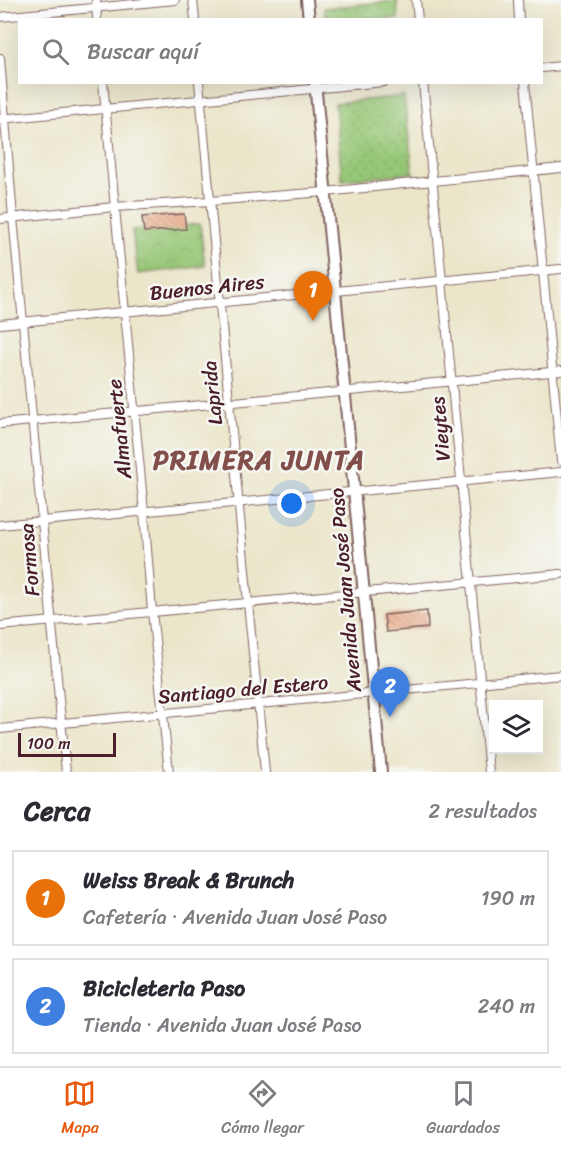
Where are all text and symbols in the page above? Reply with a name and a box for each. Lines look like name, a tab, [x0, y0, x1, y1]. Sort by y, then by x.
search box	[18, 18, 543, 84]
text: Buscar aquí	[87, 32, 199, 71]
icon: search	[39, 35, 72, 68]
street label: Buenos Aires	[148, 264, 267, 311]
pin: 1	[294, 272, 332, 321]
street label: Laprida	[192, 359, 233, 427]
street label: Almafuerte	[97, 377, 142, 482]
street label: Vieytes	[420, 394, 461, 463]
district label: PRIMERA JUNTA	[153, 437, 365, 483]
street label: Avenida Juan José Paso	[319, 486, 372, 694]
your location	[277, 489, 306, 518]
street label: Formosa	[9, 522, 50, 598]
street label: Santiago del Estero	[156, 665, 330, 714]
pin: 2	[370, 668, 410, 717]
map controls	[489, 700, 543, 754]
button: layers	[489, 700, 543, 754]
text: 100 m	[27, 729, 71, 758]
scale bar	[18, 730, 116, 758]
text: Cerca	[24, 788, 90, 834]
text: 2 resultados	[428, 794, 537, 829]
text: Weiss Break & Brunch	[83, 861, 294, 900]
text: 1	[41, 881, 50, 916]
text: 190 m	[481, 881, 535, 916]
text: Cafetería · Avenida Juan José Paso	[83, 900, 387, 935]
text: Bicicleteria Paso	[83, 969, 245, 1008]
text: 2	[40, 989, 51, 1024]
text: 240 m	[478, 989, 535, 1024]
text: Tienda · Avenida Juan José Paso	[83, 1008, 362, 1043]
tab: Mapa	[61, 1077, 99, 1142]
tab: Cómo llegar	[221, 1077, 304, 1142]
tab: Guardados	[426, 1077, 500, 1142]

